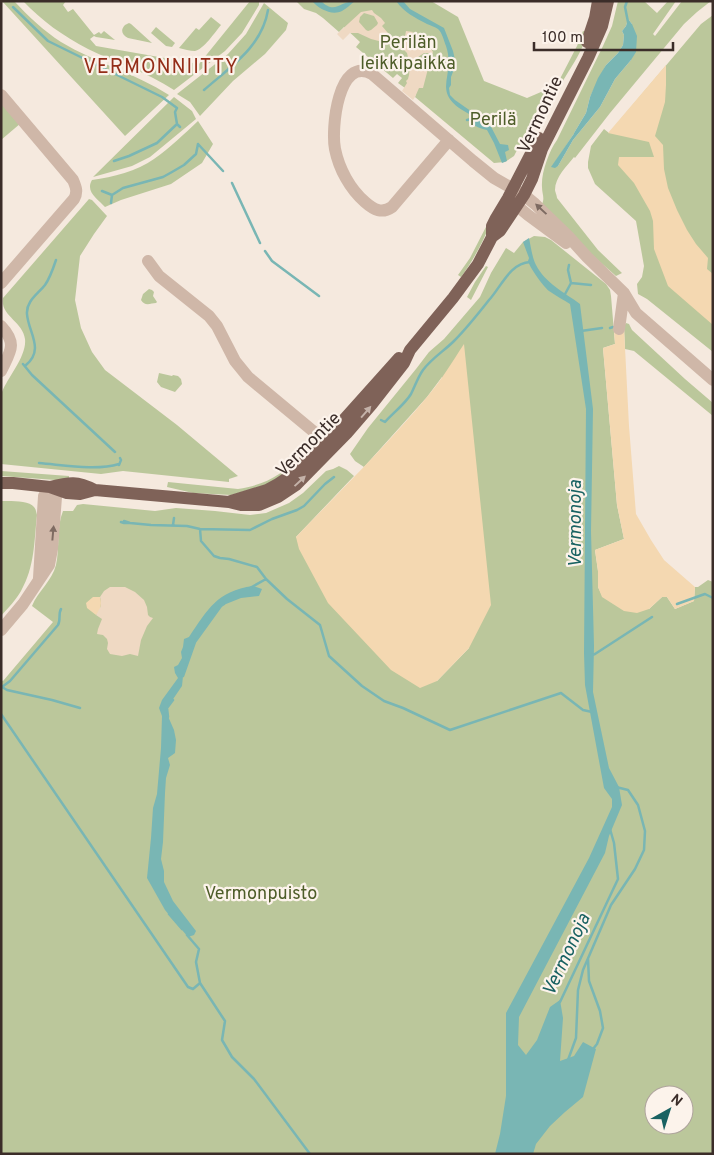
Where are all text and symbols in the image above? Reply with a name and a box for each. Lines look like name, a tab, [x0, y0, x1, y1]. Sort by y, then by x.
scale bar	[534, 20, 673, 52]
text: 100 m	[542, 29, 583, 48]
park label: Perilän leikkipaikka	[360, 32, 456, 76]
district label: VERMONNIITTY	[83, 55, 239, 81]
street label: Vermontie	[513, 73, 569, 157]
park label: Perilä	[470, 109, 516, 132]
one-way arrow	[535, 203, 547, 215]
one-way arrow	[360, 406, 372, 418]
street label: Vermontie	[272, 408, 346, 482]
one-way arrow	[293, 475, 305, 487]
water label: Vermonoja	[564, 480, 588, 568]
one-way arrow	[50, 525, 58, 541]
park label: Vermonpuisto	[205, 883, 317, 906]
water label: Vermonoja	[538, 910, 597, 1000]
north arrow	[644, 1085, 694, 1135]
text: N	[667, 1091, 685, 1111]

